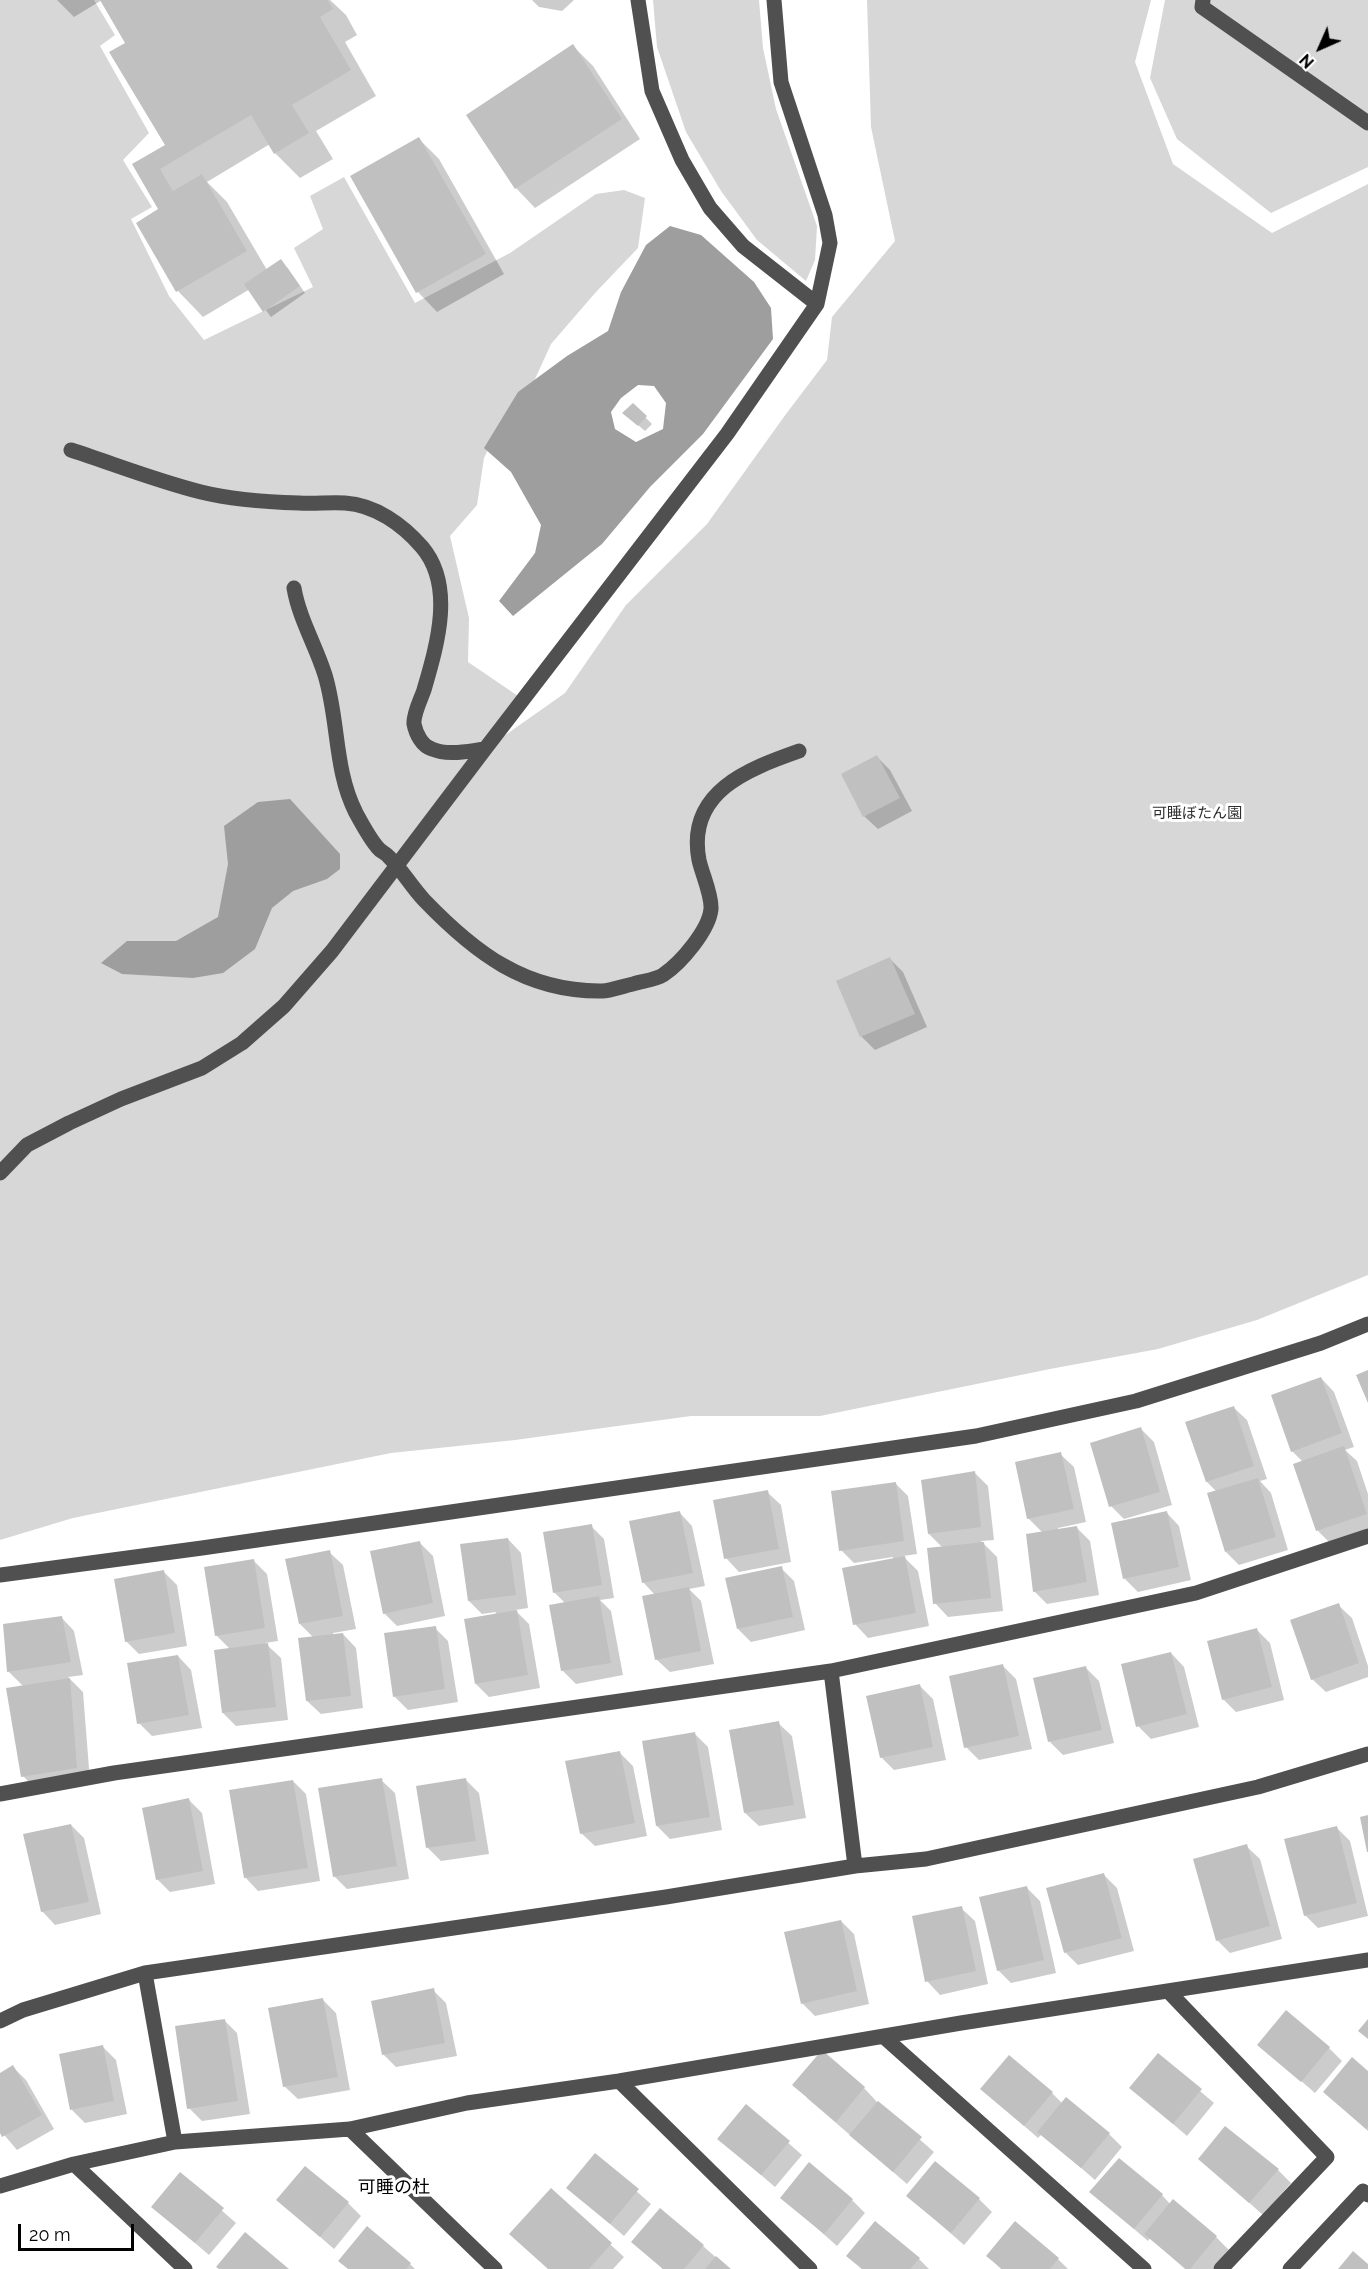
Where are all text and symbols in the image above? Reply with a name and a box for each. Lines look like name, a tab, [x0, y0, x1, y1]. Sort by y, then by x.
north arrow	[1290, 18, 1350, 78]
text: N	[1296, 50, 1318, 72]
park label: 可睡ぼたん園	[1152, 804, 1242, 822]
district label: 可睡の杜	[358, 2177, 430, 2199]
scale bar	[21, 2212, 136, 2250]
text: 20 m	[29, 2224, 71, 2245]

